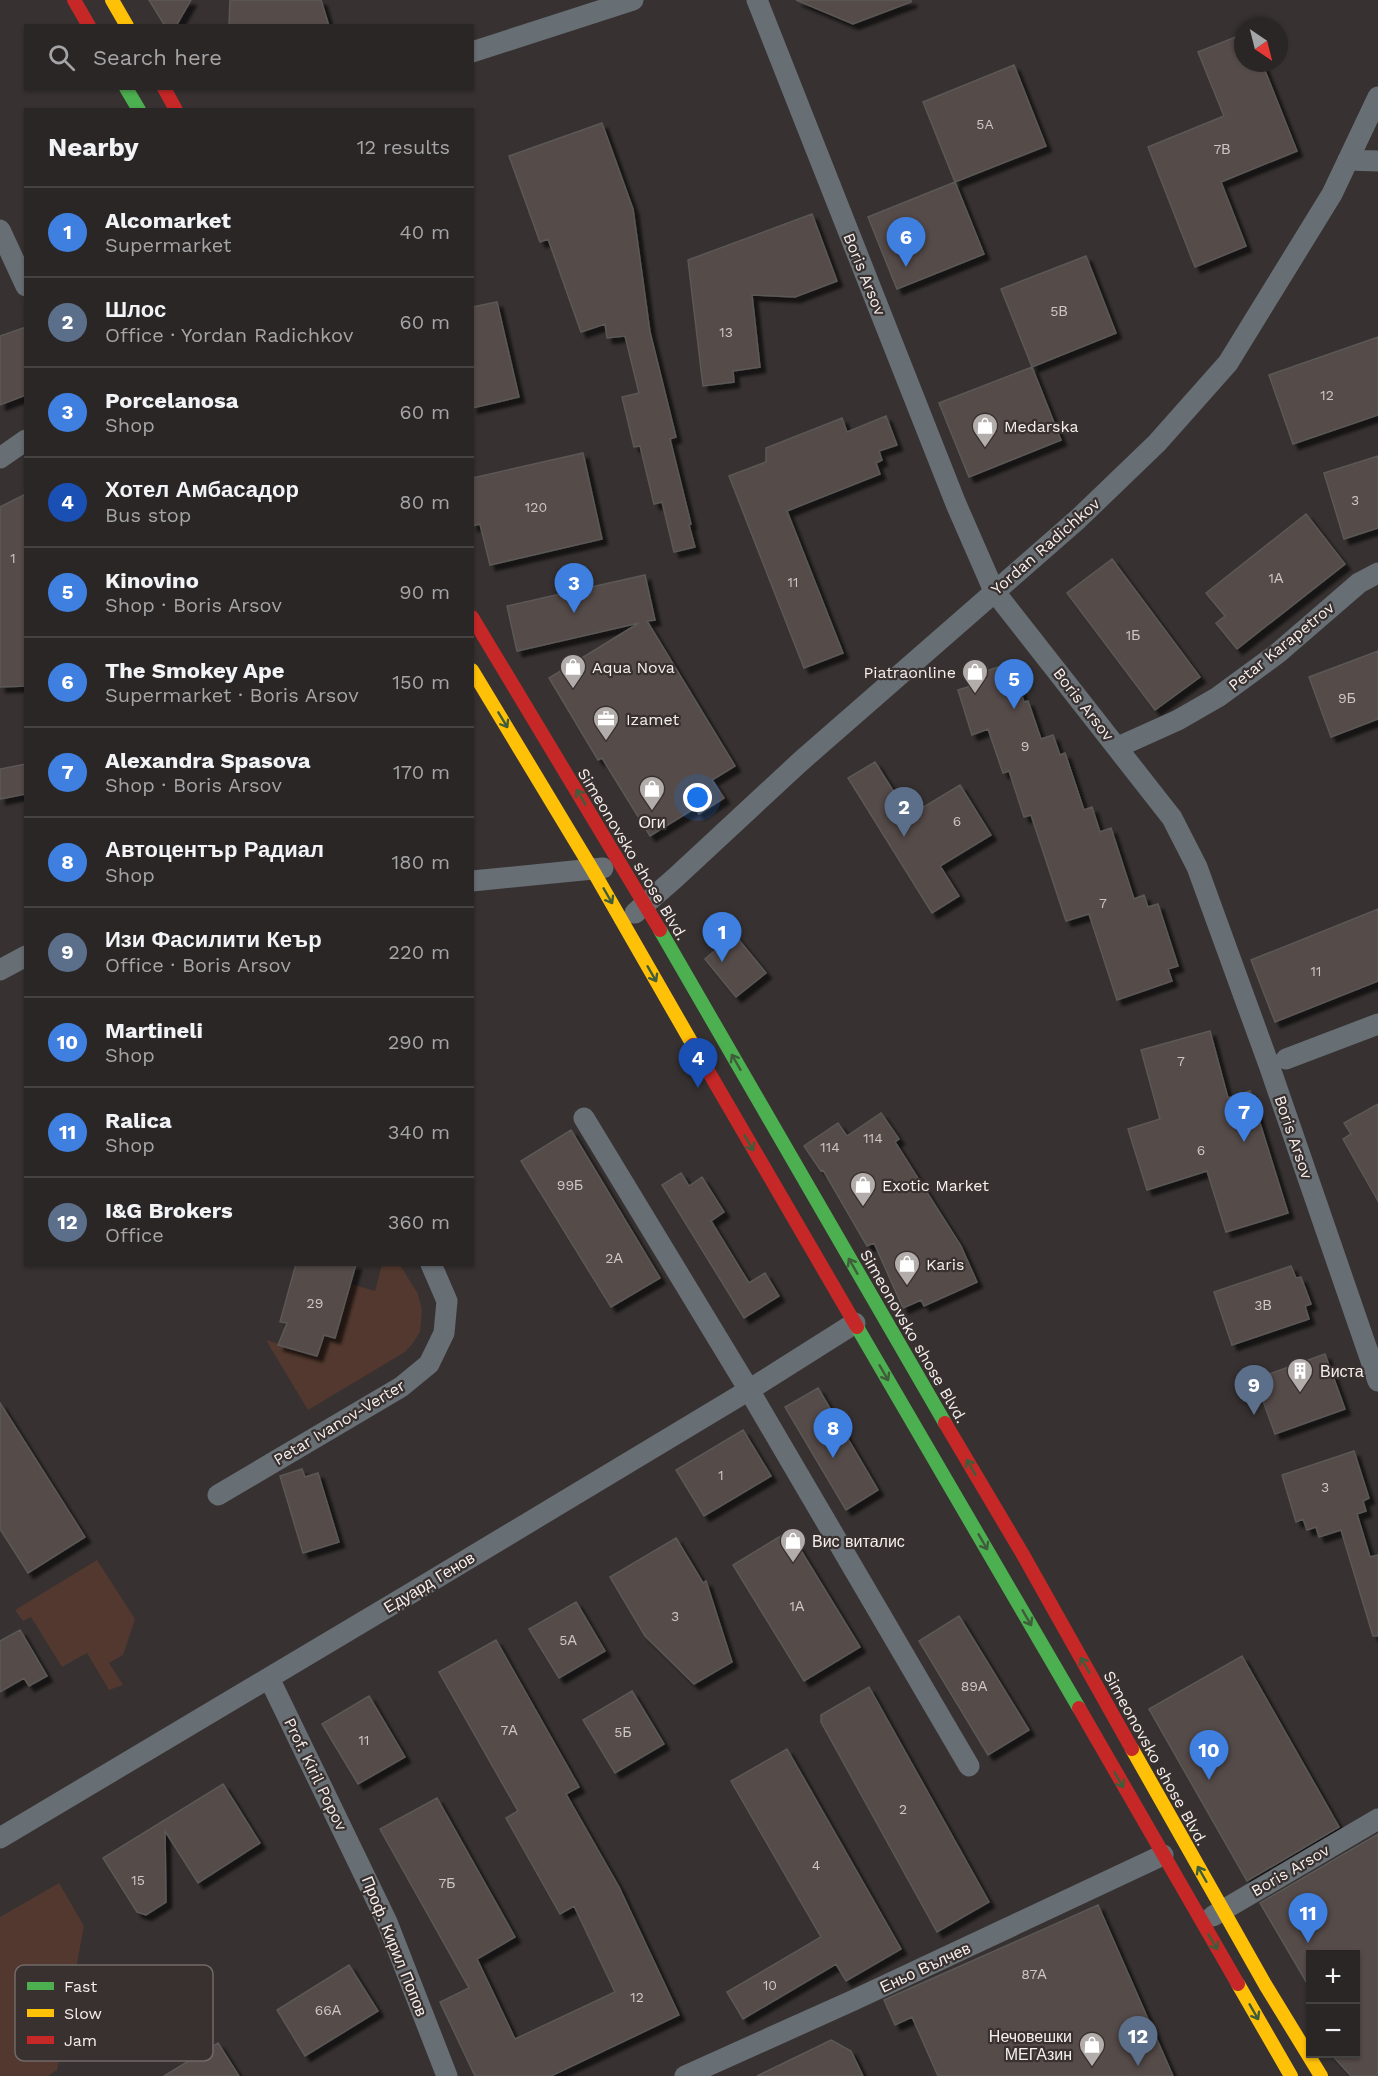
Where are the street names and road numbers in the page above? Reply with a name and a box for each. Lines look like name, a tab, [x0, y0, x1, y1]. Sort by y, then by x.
street label: Boris Arsov	[839, 230, 890, 319]
street label: Yordan Radichkov	[987, 494, 1104, 599]
street label: Petar Karapetrov	[1225, 597, 1339, 695]
street label: Boris Arsov	[1049, 664, 1118, 745]
street label: Simeonovsko shose Blvd.	[574, 765, 691, 944]
street label: Boris Arsov	[1270, 1093, 1317, 1182]
street label: Simeonovsko shose Blvd.	[856, 1246, 971, 1426]
street label: Petar Ivanov-Verter	[270, 1375, 409, 1469]
street label: Едуард Генов	[380, 1548, 478, 1617]
street label: Simeonovsko shose Blvd.	[1099, 1667, 1212, 1849]
street label: Prof. Kiril Popov	[280, 1715, 351, 1834]
street label: Boris Arsov	[1248, 1840, 1333, 1900]
street label: Проф. Кирил Попов	[358, 1873, 431, 2019]
street label: Еньо Вълчев	[877, 1938, 973, 1997]

